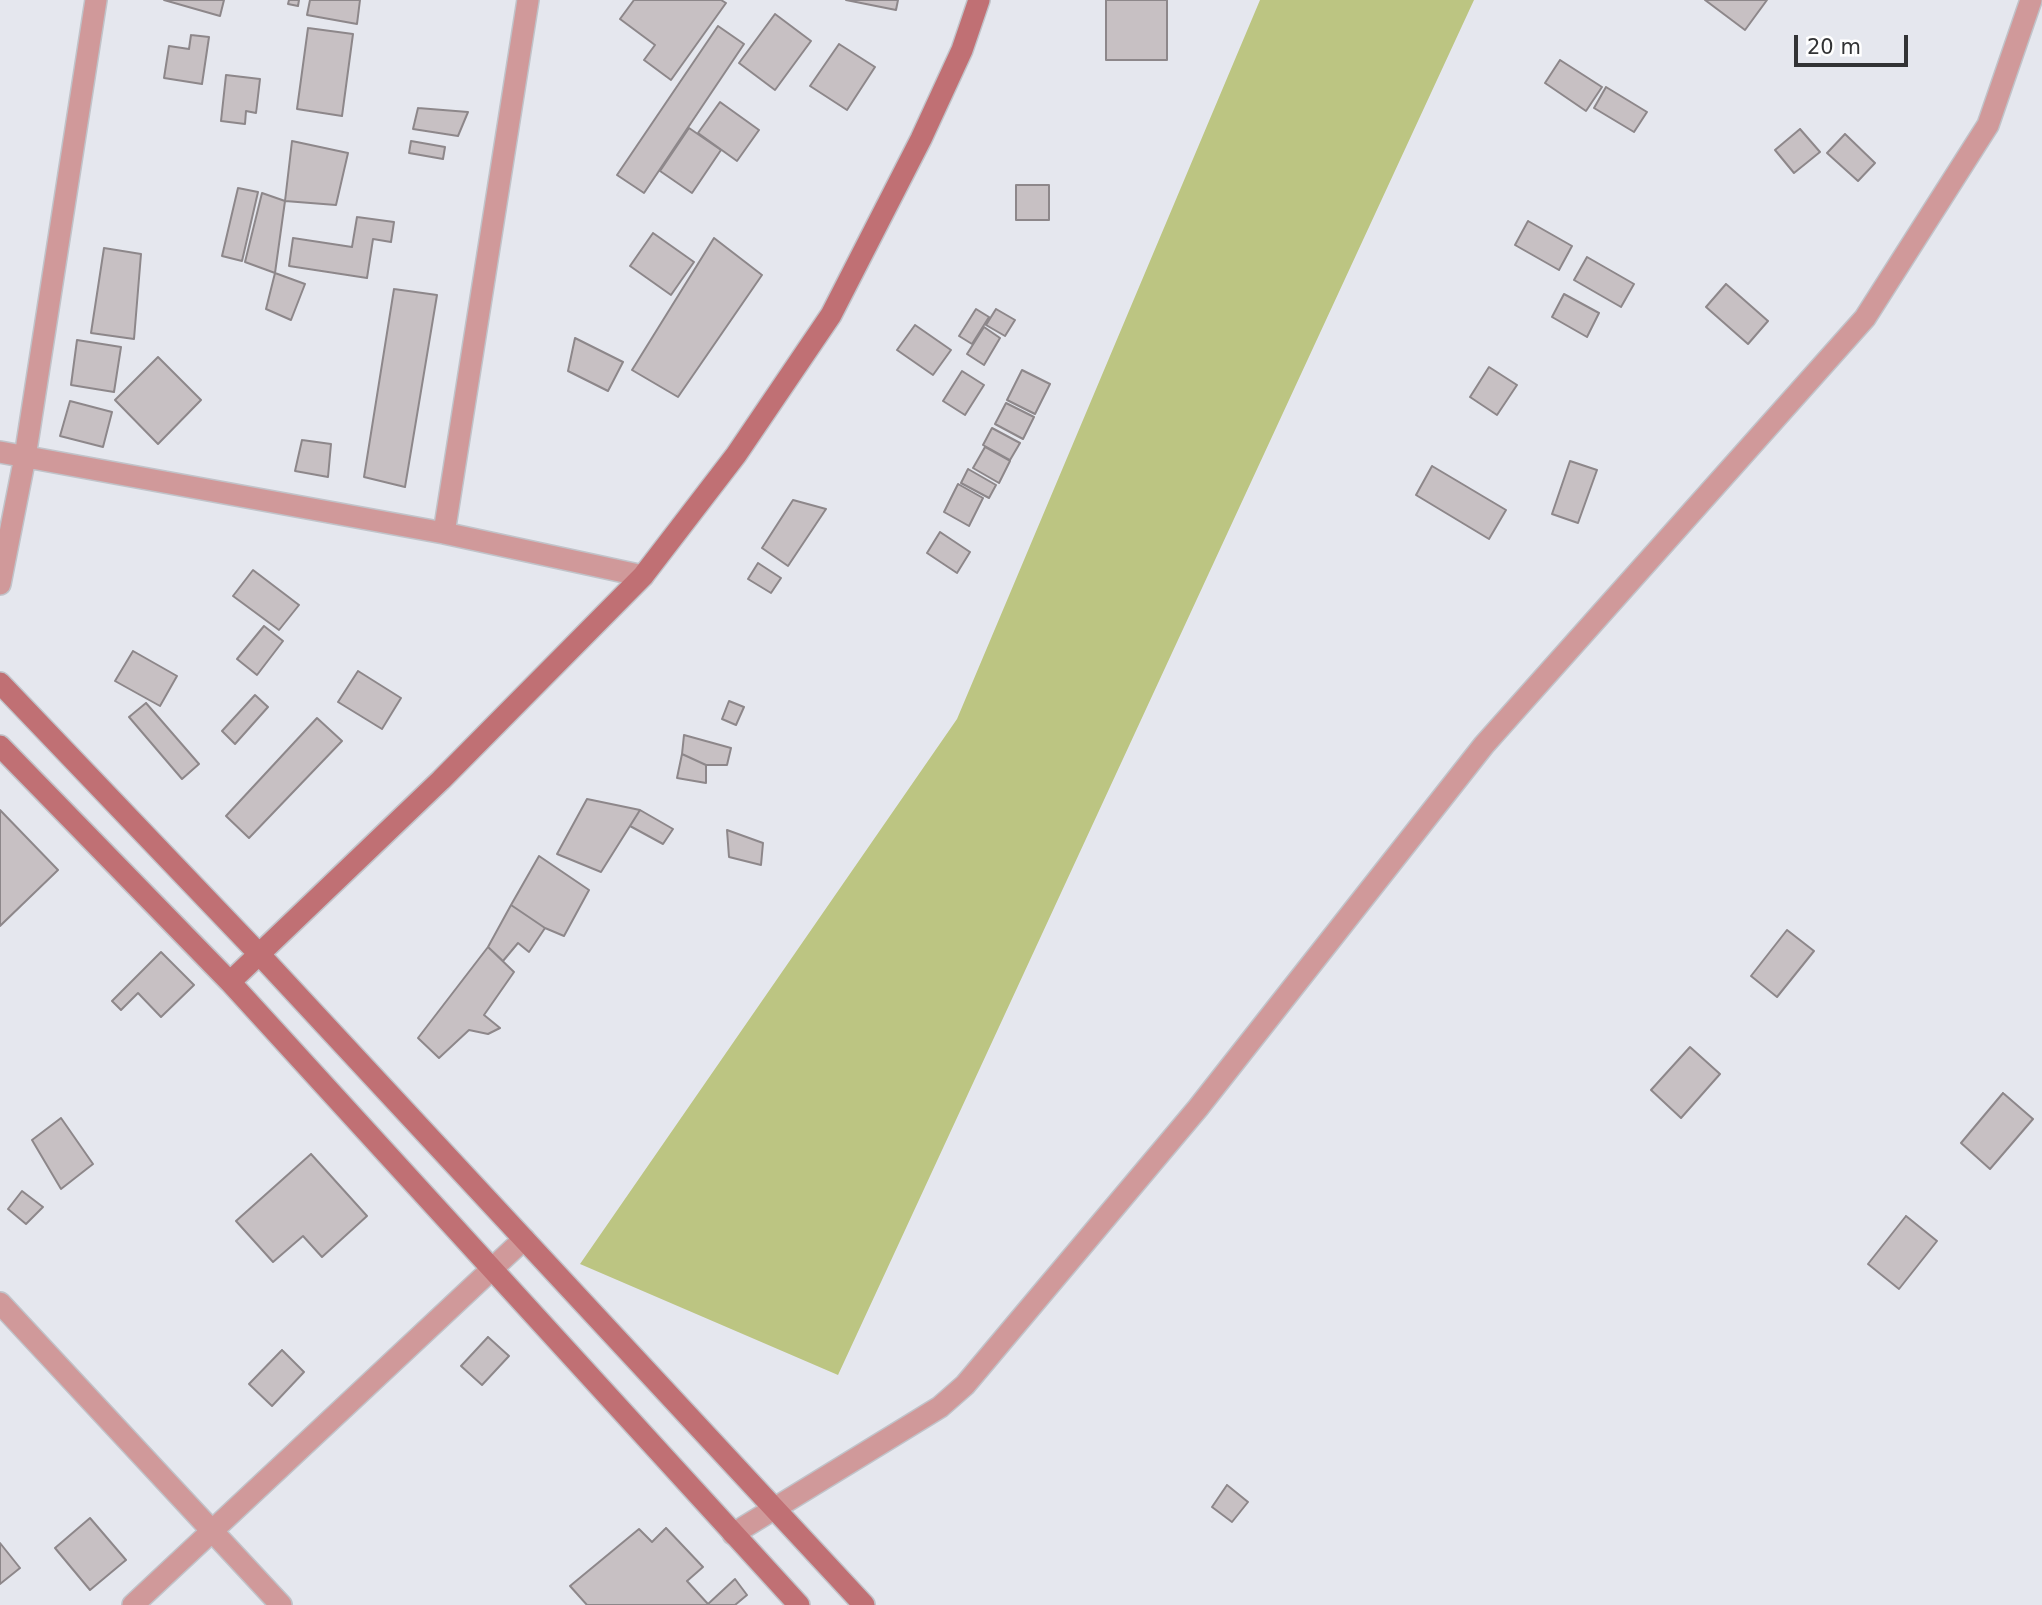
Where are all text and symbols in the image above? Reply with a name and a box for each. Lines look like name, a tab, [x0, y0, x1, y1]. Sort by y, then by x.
scale bar	[1797, 21, 1911, 65]
text: 20 m	[1807, 35, 1861, 59]

